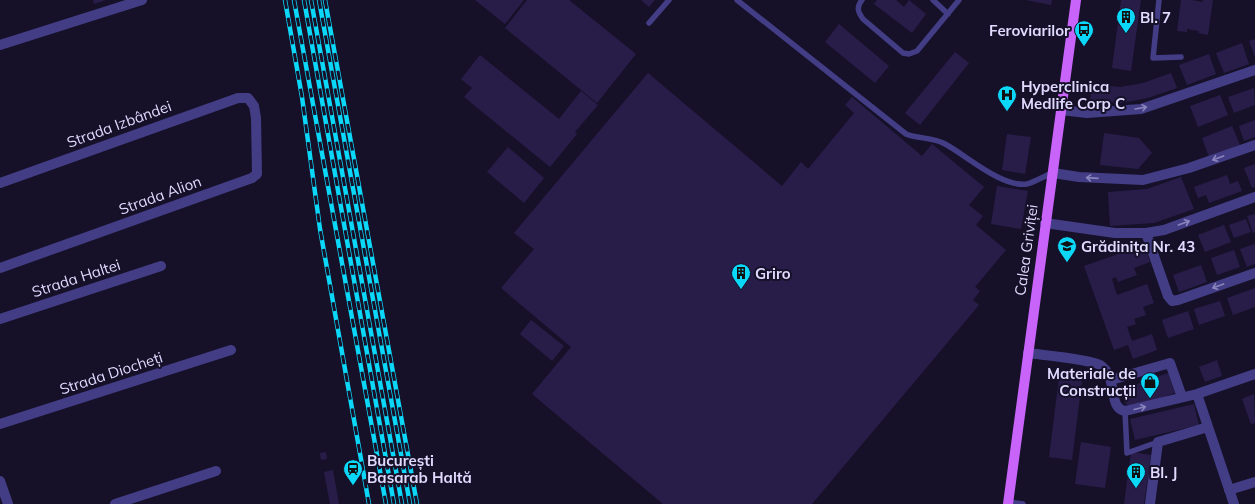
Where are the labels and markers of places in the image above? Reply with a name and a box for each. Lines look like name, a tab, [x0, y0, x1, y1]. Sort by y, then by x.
building icon: Bl. 7	[1115, 6, 1137, 34]
place label: Bl. 7	[1140, 8, 1171, 27]
bus stop icon: Feroviarilor	[1073, 19, 1095, 47]
place label: Feroviarilor	[989, 21, 1070, 40]
place label: Hyperclinica Medlife Corp C	[1021, 77, 1125, 113]
hospital icon: Hyperclinica Medlife Corp C	[996, 84, 1018, 112]
school or university icon: Grădinița Nr. 43	[1056, 235, 1078, 263]
place label: Grădinița Nr. 43	[1081, 237, 1195, 257]
building icon: Griro	[730, 262, 752, 290]
place label: Griro	[755, 264, 791, 283]
place label: Materiale de Construcții	[1047, 364, 1136, 401]
shop icon: Materiale de Construcții	[1139, 371, 1161, 399]
place label: București Basarab Haltă	[367, 451, 472, 487]
station icon: București Basarab Haltă	[342, 458, 364, 486]
building icon: Bl. J	[1125, 461, 1147, 489]
place label: Bl. J	[1150, 463, 1178, 482]

